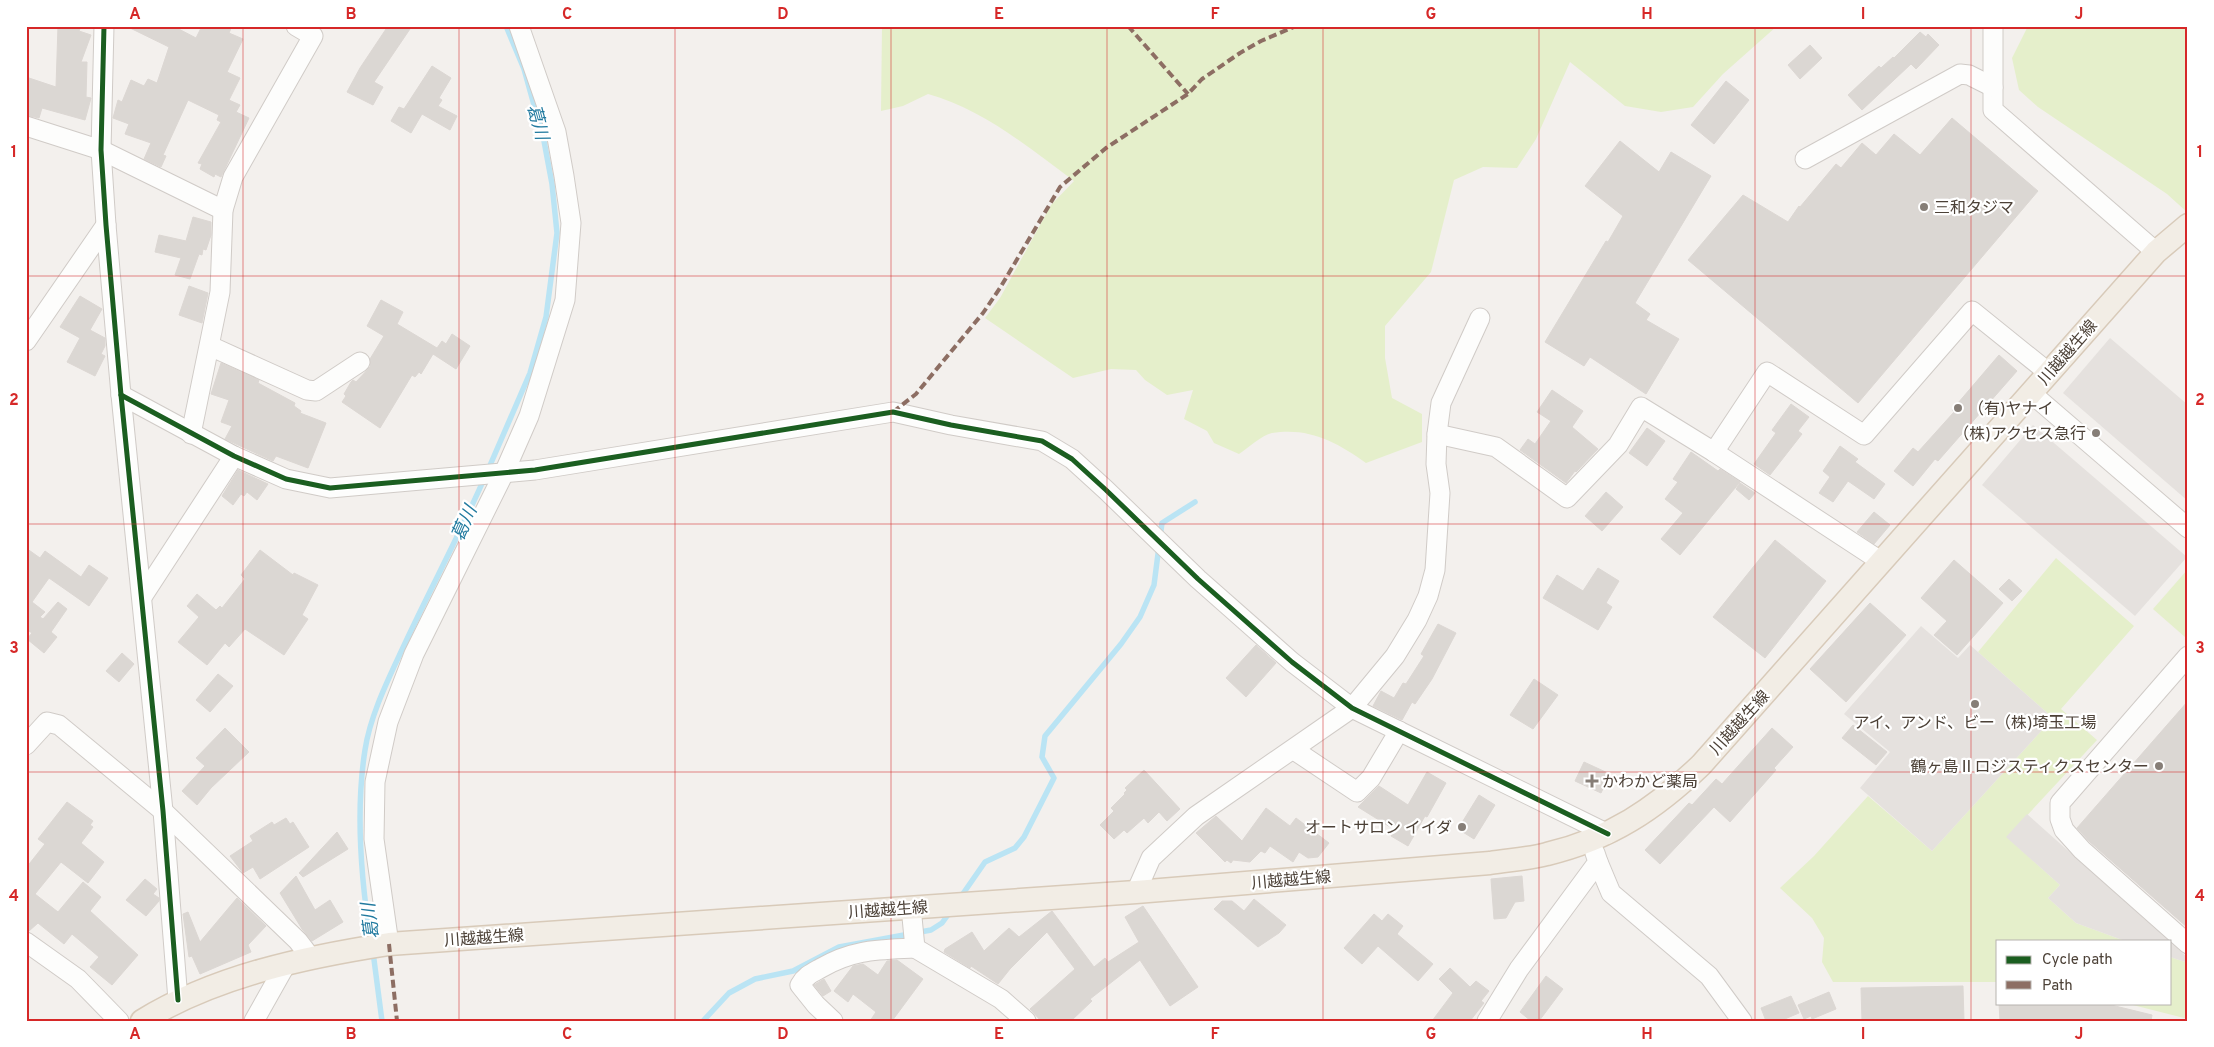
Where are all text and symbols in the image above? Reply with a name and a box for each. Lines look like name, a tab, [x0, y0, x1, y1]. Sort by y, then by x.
text: A	[129, 5, 141, 25]
text: B	[345, 5, 357, 25]
text: C	[562, 5, 572, 25]
text: D	[777, 5, 789, 25]
text: E	[994, 5, 1004, 25]
text: F	[1210, 5, 1220, 25]
text: G	[1426, 5, 1436, 25]
text: H	[1641, 5, 1653, 25]
text: I	[1861, 5, 1865, 25]
text: J	[2075, 5, 2083, 25]
water label: 葛川	[521, 102, 553, 145]
text: 1	[11, 143, 17, 163]
text: 1	[2197, 143, 2203, 163]
place label: 三和タジマ	[1934, 199, 2014, 219]
marker: 三和タジマ	[1918, 201, 1930, 213]
street label: 川越越生線	[2035, 317, 2102, 390]
text: 2	[9, 391, 19, 411]
text: 2	[2195, 391, 2205, 411]
place label: （有)ヤナイ	[1968, 400, 2054, 420]
marker: （有)ヤナイ	[1952, 402, 1964, 414]
place label: （株)アクセス急行	[1953, 425, 2086, 445]
marker: （株)アクセス急行	[2090, 427, 2102, 439]
water label: 葛川	[448, 501, 484, 545]
text: 3	[9, 639, 19, 659]
text: 3	[2195, 639, 2205, 659]
street label: 川越越生線	[1706, 687, 1775, 760]
marker: アイ、アンド、ビー（株)埼玉工場	[1969, 698, 1981, 710]
place label: アイ、アンド、ビー（株)埼玉工場	[1853, 714, 2097, 734]
place label: 鶴ヶ島Ⅱロジスティクスセンター	[1910, 758, 2149, 778]
marker: 鶴ヶ島Ⅱロジスティクスセンター	[2153, 760, 2165, 772]
place label: かわかど薬局	[1602, 773, 1698, 793]
marker: かわかど薬局	[1586, 775, 1598, 787]
place label: オートサロン イイダ	[1305, 819, 1452, 839]
marker: オートサロン イイダ	[1456, 821, 1468, 833]
street label: 川越越生線	[1250, 868, 1332, 894]
text: 4	[9, 887, 19, 907]
text: 4	[2195, 887, 2205, 907]
street label: 川越越生線	[848, 898, 929, 924]
water label: 葛川	[358, 900, 385, 940]
street label: 川越越生線	[444, 926, 525, 952]
legend	[1996, 940, 2172, 1004]
text: Cycle path	[2042, 951, 2113, 970]
text: Path	[2042, 977, 2073, 996]
text: A	[129, 1025, 141, 1045]
text: B	[345, 1025, 357, 1045]
text: C	[562, 1025, 572, 1045]
text: D	[777, 1025, 789, 1045]
text: E	[994, 1025, 1004, 1045]
text: F	[1210, 1025, 1220, 1045]
text: G	[1426, 1025, 1436, 1045]
text: H	[1641, 1025, 1653, 1045]
text: I	[1861, 1025, 1865, 1045]
text: J	[2075, 1025, 2083, 1045]

